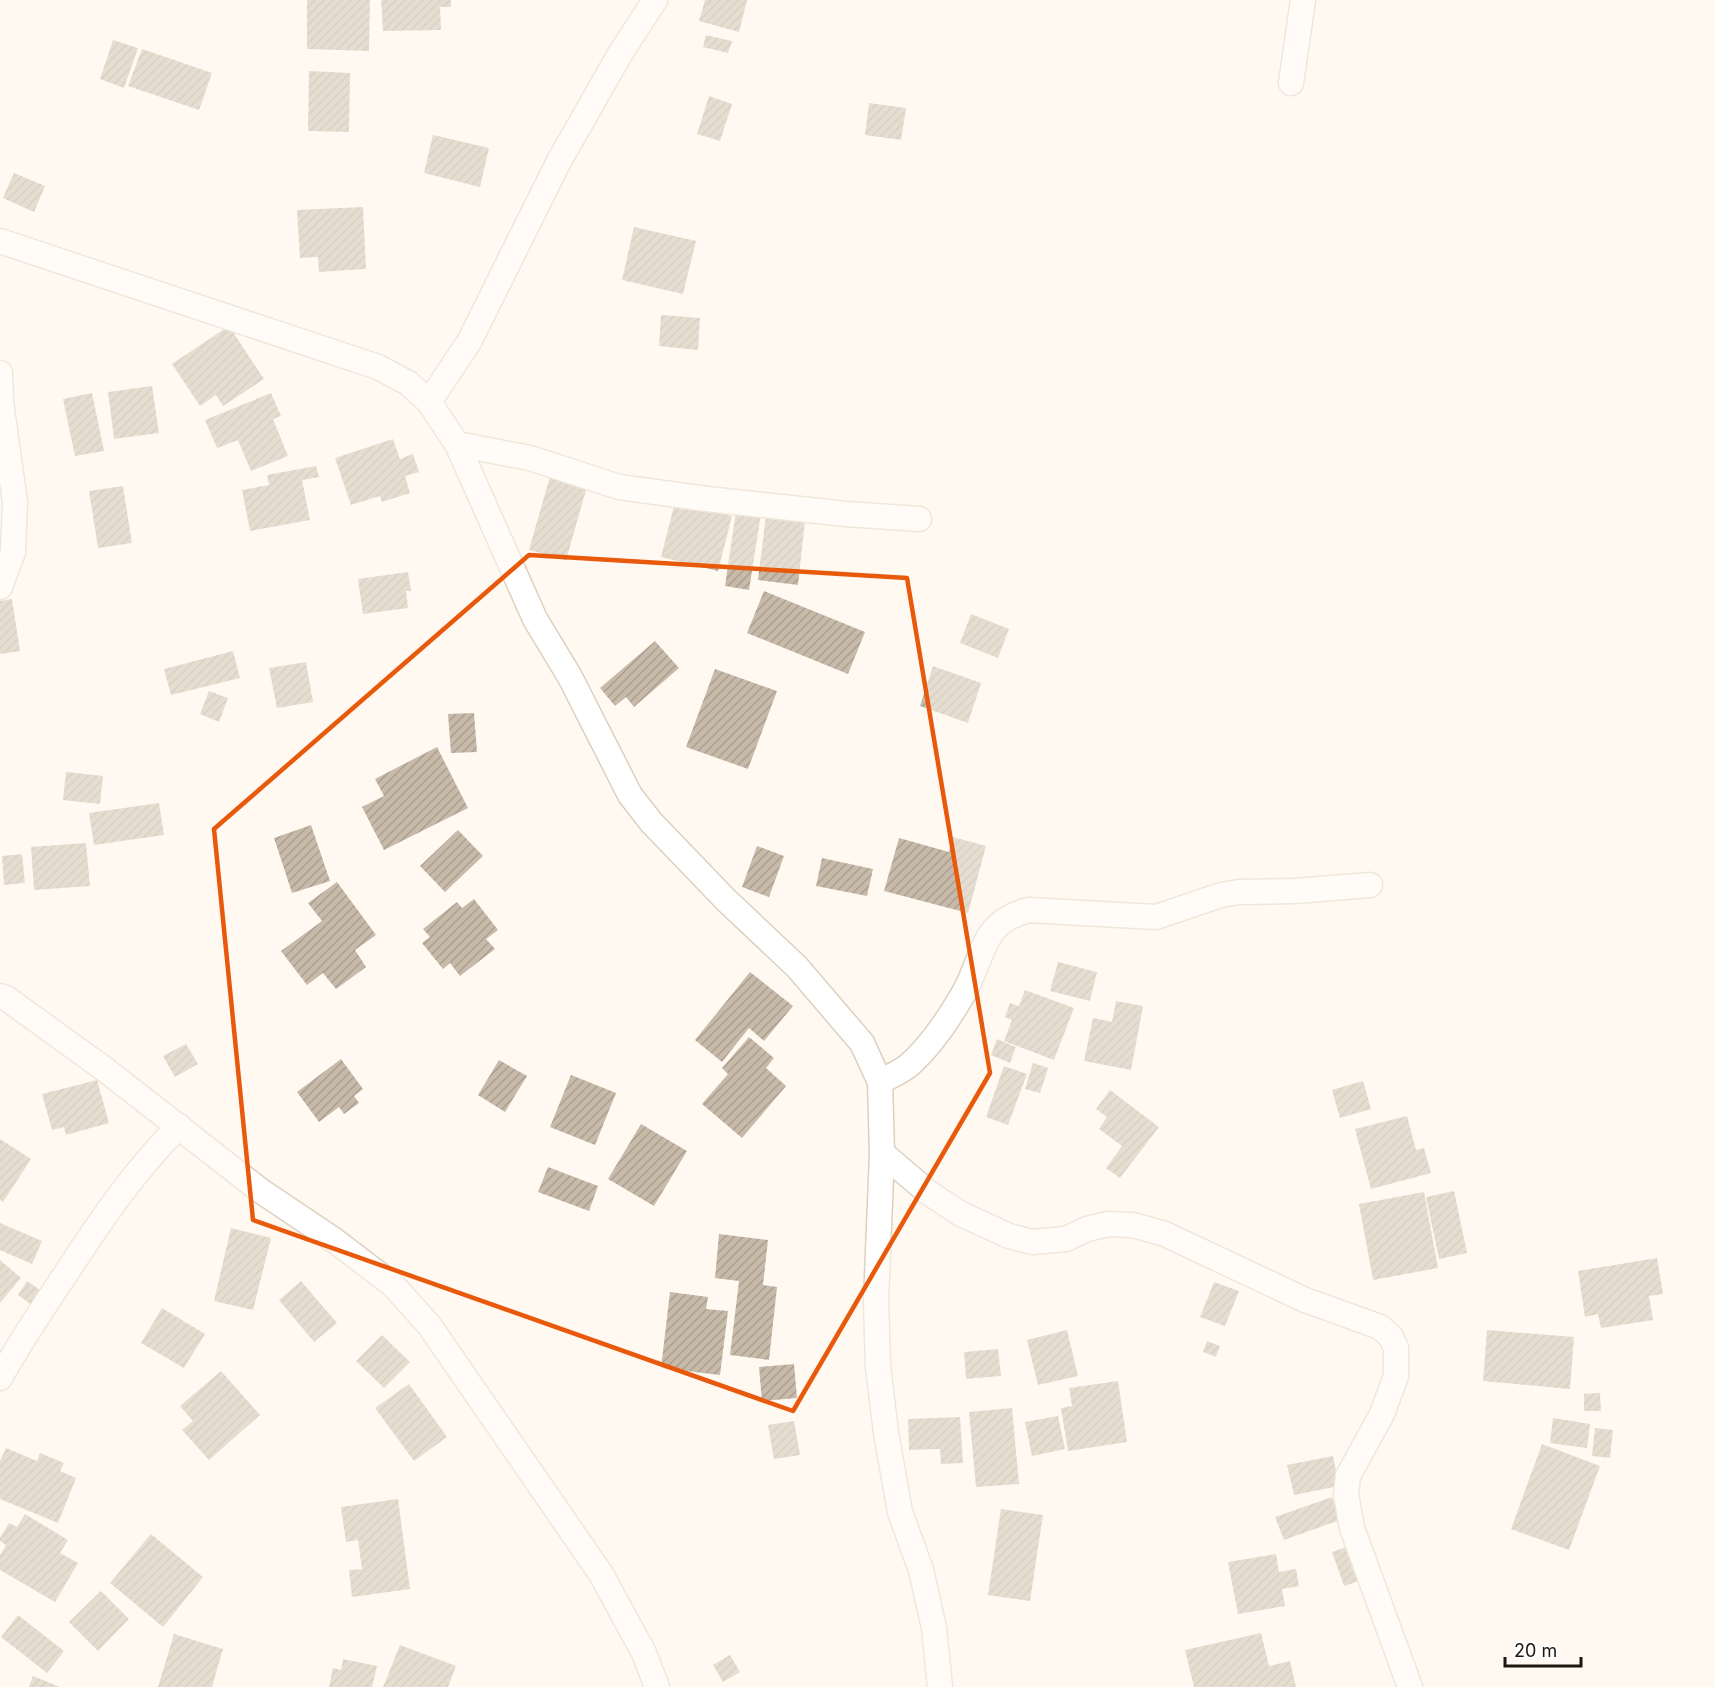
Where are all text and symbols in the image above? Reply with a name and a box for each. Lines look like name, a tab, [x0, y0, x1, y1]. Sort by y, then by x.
scale bar	[1505, 1630, 1582, 1668]
text: 20 m	[1514, 1640, 1557, 1661]

